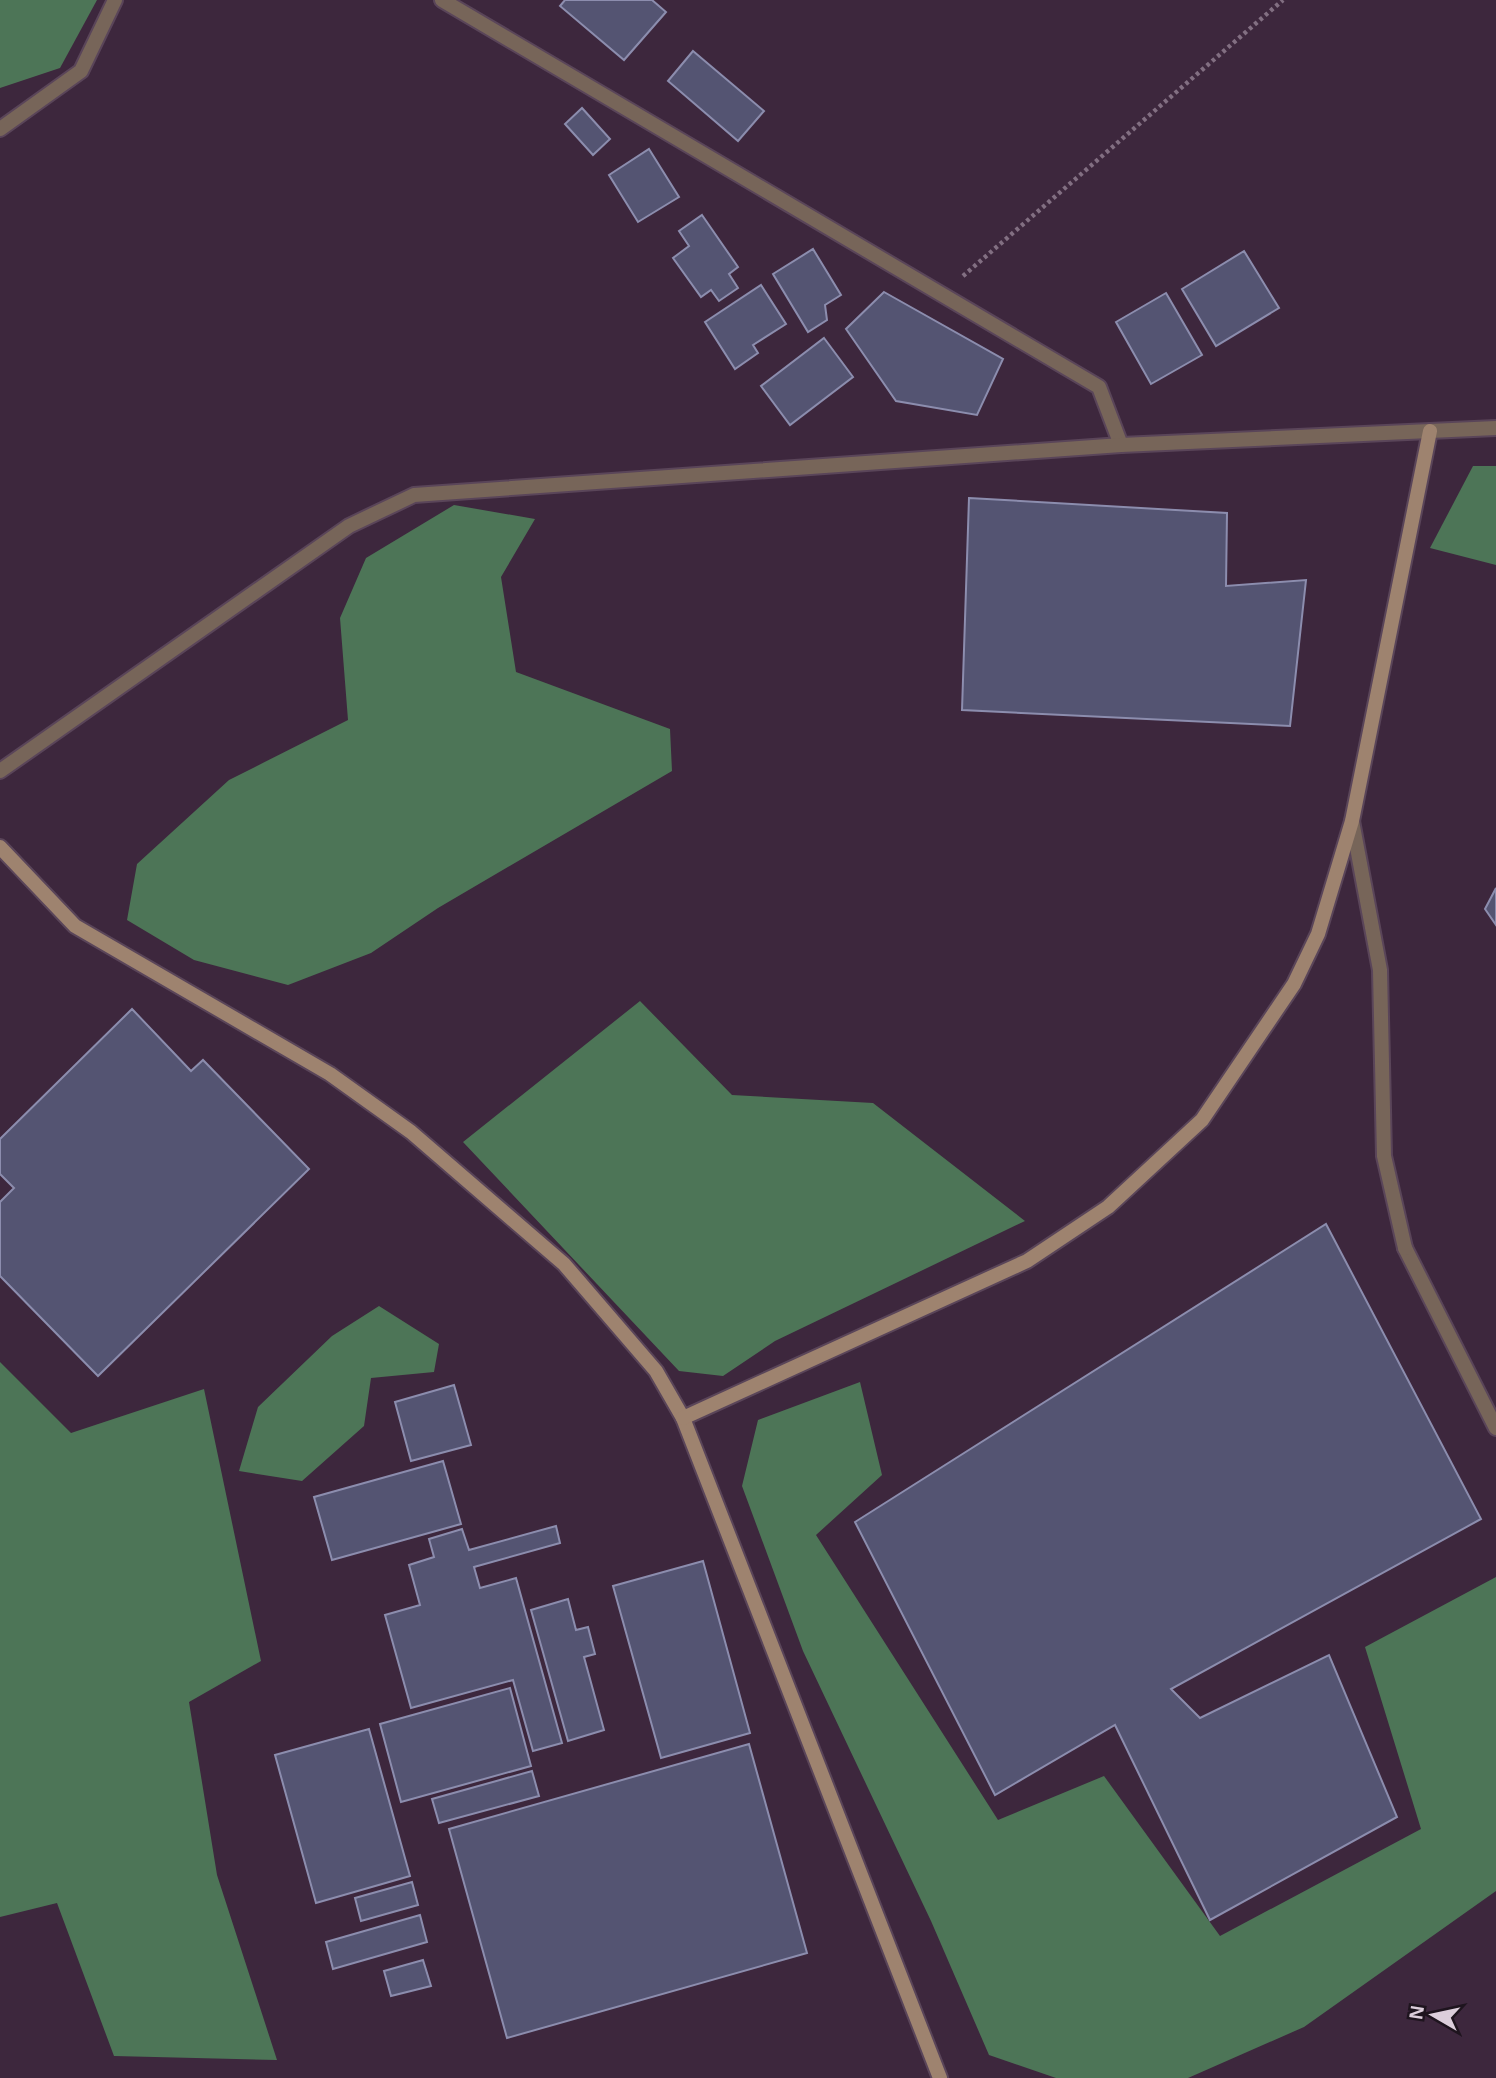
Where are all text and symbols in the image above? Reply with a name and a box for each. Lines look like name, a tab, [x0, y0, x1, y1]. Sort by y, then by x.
north arrow	[1398, 1980, 1468, 2050]
text: N	[1405, 2004, 1428, 2021]

